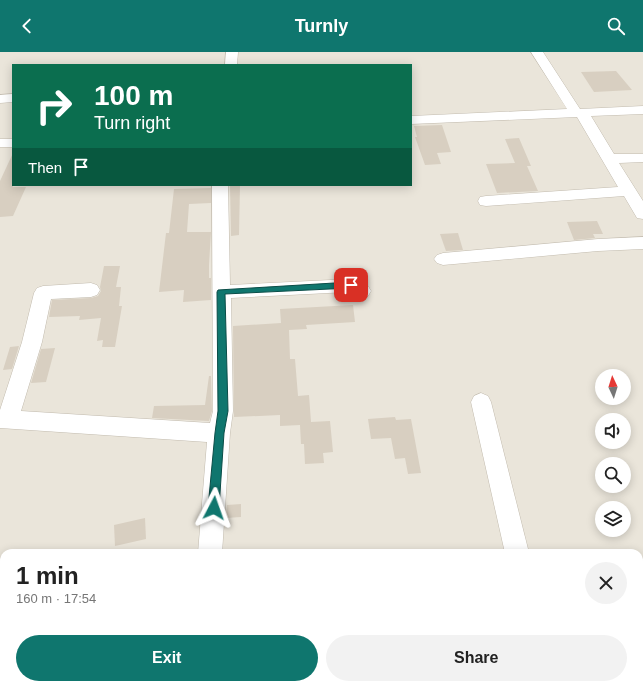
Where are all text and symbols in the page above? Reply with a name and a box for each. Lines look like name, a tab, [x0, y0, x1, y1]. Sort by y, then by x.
icon: back	[16, 15, 38, 37]
icon: search	[605, 15, 627, 37]
text: Turnly	[295, 16, 348, 36]
icon: right	[28, 80, 80, 132]
text: 100 m	[94, 80, 173, 111]
text: Turn right	[94, 113, 170, 133]
icon: arrive	[70, 156, 92, 178]
text: Then	[28, 159, 62, 176]
pin	[334, 268, 368, 302]
icon: arrive	[340, 274, 362, 296]
north arrow	[595, 369, 631, 405]
map controls	[595, 369, 631, 537]
button: sound	[595, 413, 631, 449]
button: search	[595, 457, 631, 493]
position arrow	[193, 487, 235, 529]
button: layers	[595, 501, 631, 537]
text: 1 min	[16, 562, 79, 589]
button: close	[585, 562, 627, 604]
text: 160 m · 17:54	[16, 591, 96, 606]
button: Exit	[16, 635, 318, 681]
button: Share	[326, 635, 627, 681]

